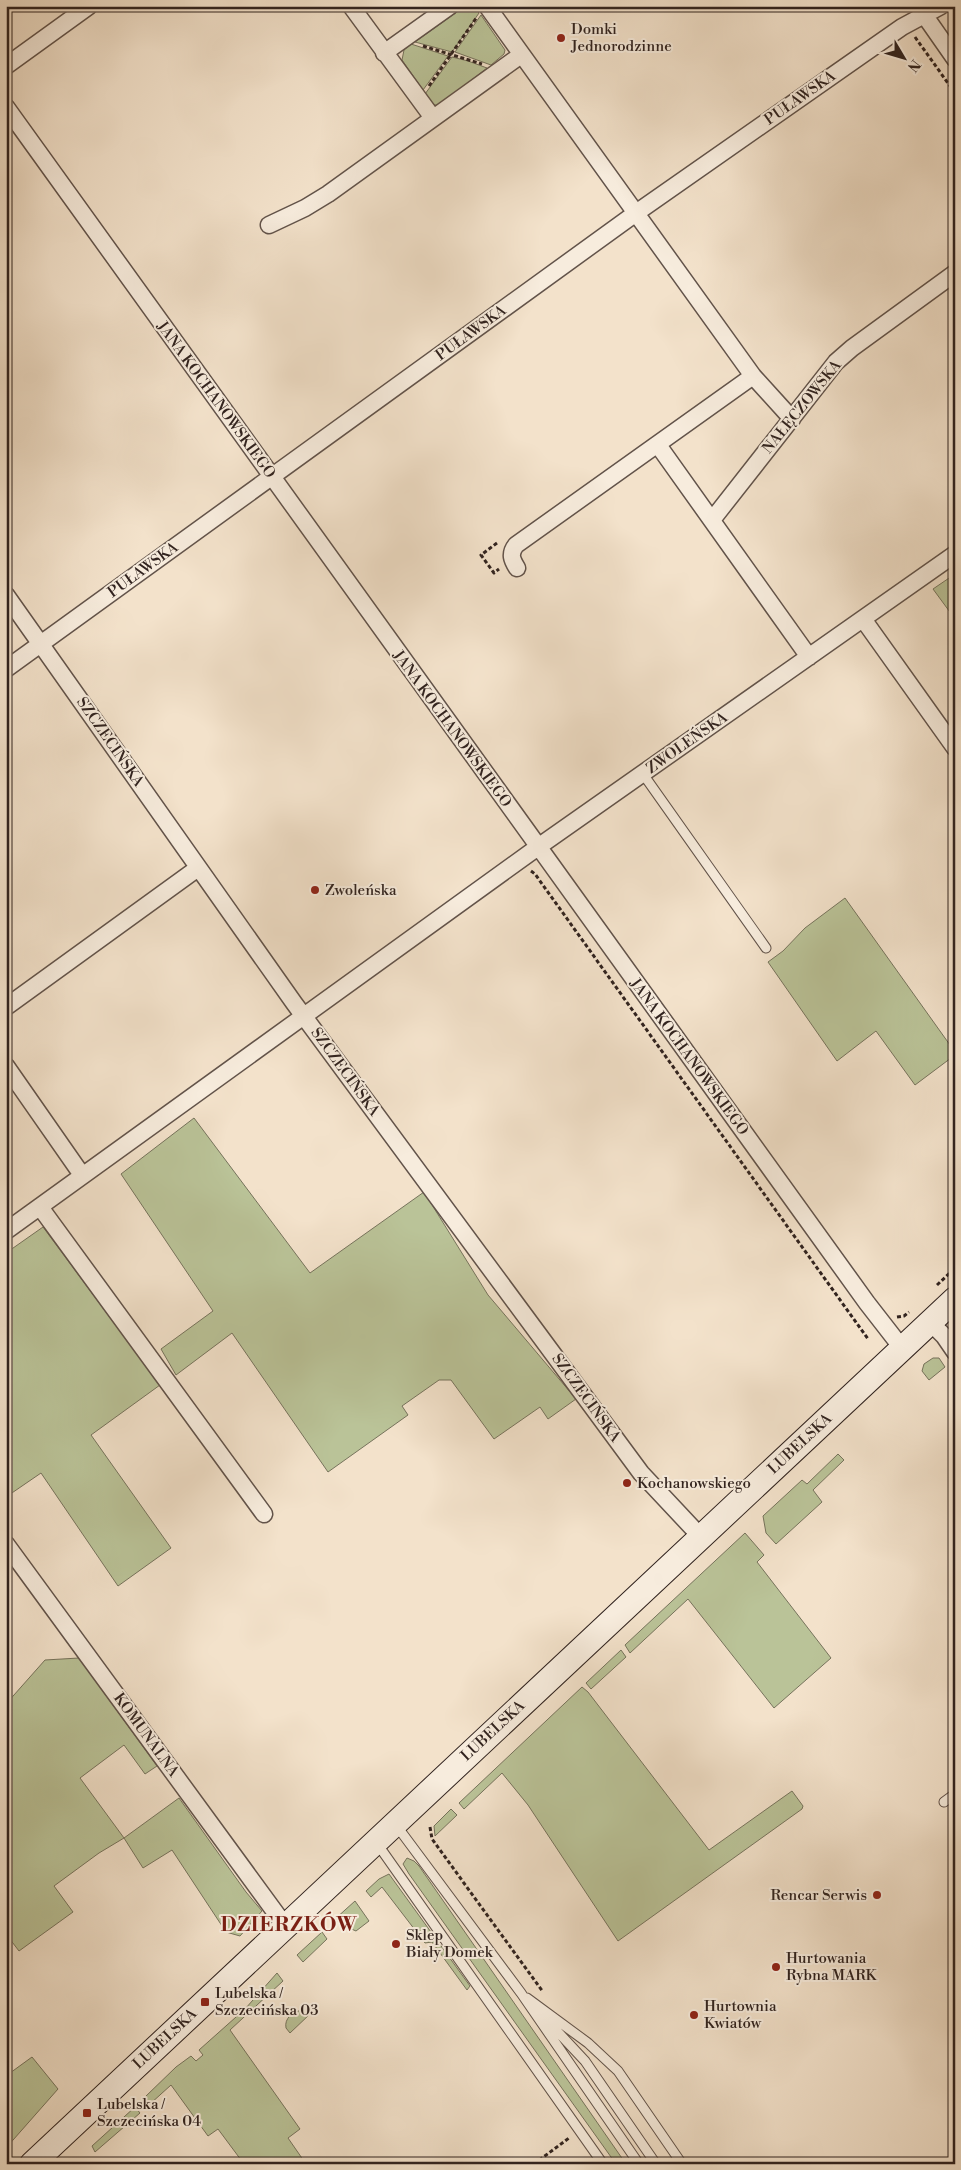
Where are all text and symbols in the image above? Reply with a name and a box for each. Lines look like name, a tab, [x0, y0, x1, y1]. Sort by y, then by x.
place label: Domki Jednorodzinne	[570, 20, 672, 56]
marker: Domki Jednorodzinne	[555, 32, 567, 44]
north arrow	[878, 32, 928, 82]
text: N	[903, 55, 924, 75]
street label: PUŁAWSKA	[761, 66, 840, 129]
street label: PUŁAWSKA	[432, 301, 511, 365]
street label: JANA KOCHANOWSKIEGO	[152, 317, 280, 482]
street label: NAŁĘCZOWSKA	[758, 356, 846, 458]
street label: PUŁAWSKA	[104, 538, 183, 602]
street label: JANA KOCHANOWSKIEGO	[388, 646, 516, 811]
street label: SZCZECIŃSKA	[72, 693, 149, 791]
street label: ZWOLEŃSKA	[642, 707, 732, 778]
place label: Zwoleńska	[325, 881, 397, 900]
marker: Zwoleńska	[309, 884, 321, 896]
street label: JANA KOCHANOWSKIEGO	[625, 974, 753, 1139]
street label: SZCZECIŃSKA	[306, 1023, 385, 1121]
street label: SZCZECIŃSKA	[547, 1349, 626, 1447]
street label: LUBELSKA	[764, 1409, 836, 1478]
place label: Kochanowskiego	[637, 1474, 751, 1493]
marker: Kochanowskiego	[621, 1477, 633, 1489]
street label: KOMUNALNA	[109, 1689, 183, 1781]
street label: LUBELSKA	[457, 1696, 529, 1765]
place label: Rencar Serwis	[770, 1886, 867, 1905]
marker: Rencar Serwis	[871, 1889, 883, 1901]
district label: DZIERZKÓW	[220, 1911, 358, 1938]
place label: Sklep Biały Domek	[405, 1926, 494, 1962]
marker: Sklep Biały Domek	[390, 1938, 402, 1950]
place label: Hurtowania Rybna MARK	[786, 1949, 878, 1985]
marker: Hurtowania Rybna MARK	[770, 1961, 782, 1973]
place label: Lubelska / Szczecińska 03	[215, 1984, 318, 2020]
marker: Lubelska / Szczecińska 03	[199, 1996, 211, 2008]
place label: Hurtownia Kwiatów	[704, 1997, 777, 2033]
street label: LUBELSKA	[129, 2004, 201, 2073]
marker: Hurtownia Kwiatów	[688, 2009, 700, 2021]
place label: Lubelska / Szczecińska 04	[97, 2095, 201, 2131]
marker: Lubelska / Szczecińska 04	[81, 2107, 93, 2119]

